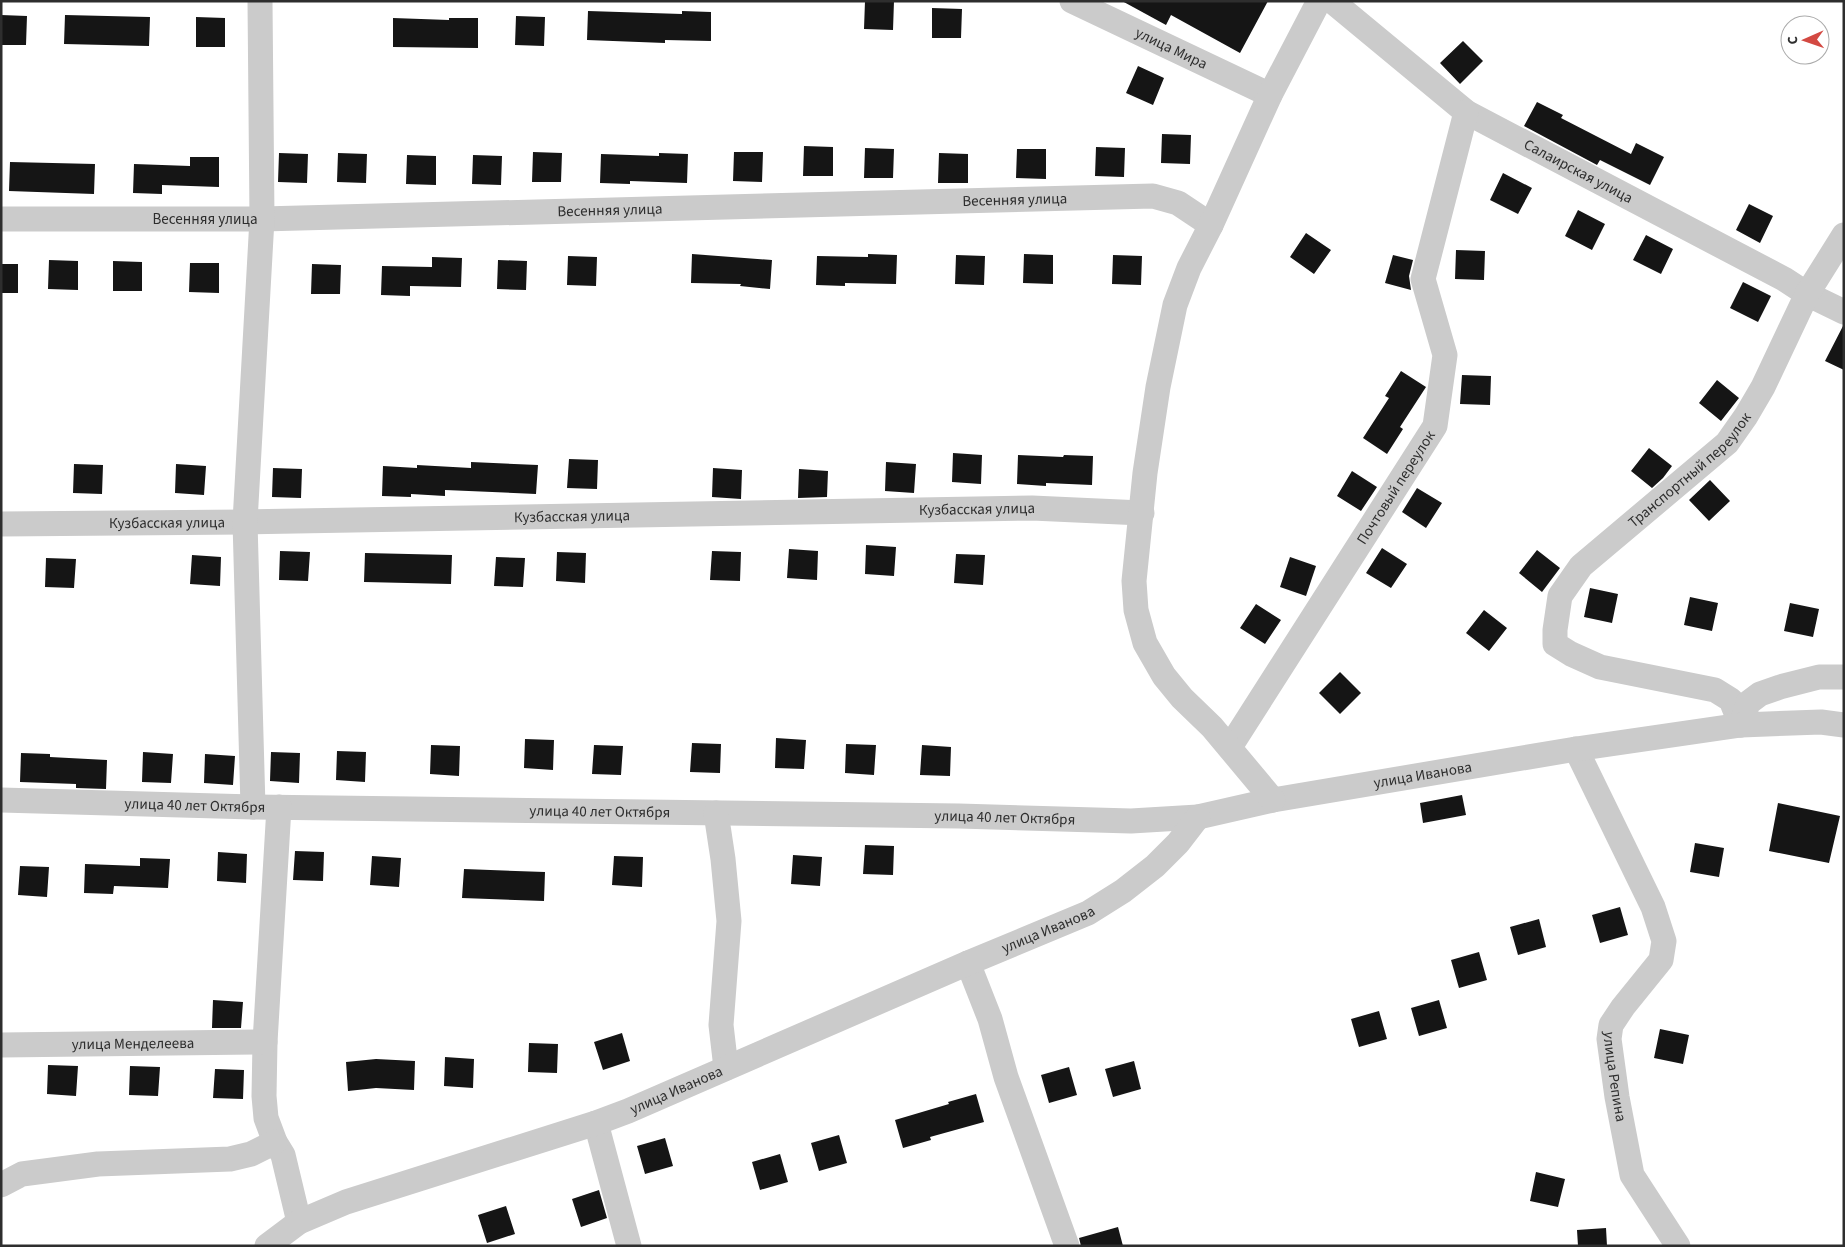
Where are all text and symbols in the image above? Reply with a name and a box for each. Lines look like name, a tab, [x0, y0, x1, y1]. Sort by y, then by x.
north arrow	[1780, 15, 1830, 65]
street label: улица Мира	[1132, 23, 1211, 75]
text: С	[1783, 36, 1803, 45]
street label: Салаирская улица	[1520, 134, 1636, 209]
street label: Весенняя улица	[962, 188, 1068, 212]
street label: Весенняя улица	[557, 199, 663, 222]
street label: Весенняя улица	[153, 209, 257, 230]
street label: Транспортный переулок	[1624, 408, 1757, 533]
street label: Почтовый переулок	[1352, 426, 1441, 549]
street label: Кузбасская улица	[919, 498, 1035, 521]
street label: Кузбасская улица	[514, 505, 630, 528]
street label: Кузбасская улица	[109, 512, 225, 534]
street label: улица Иванова	[1372, 757, 1473, 794]
street label: улица 40 лет Октября	[124, 793, 265, 818]
street label: улица 40 лет Октября	[529, 801, 670, 823]
street label: улица 40 лет Октября	[934, 806, 1076, 830]
street label: улица Иванова	[998, 901, 1099, 959]
street label: улица Репина	[1598, 1030, 1632, 1124]
street label: улица Менделеева	[72, 1033, 194, 1055]
street label: улица Иванова	[627, 1061, 726, 1120]

